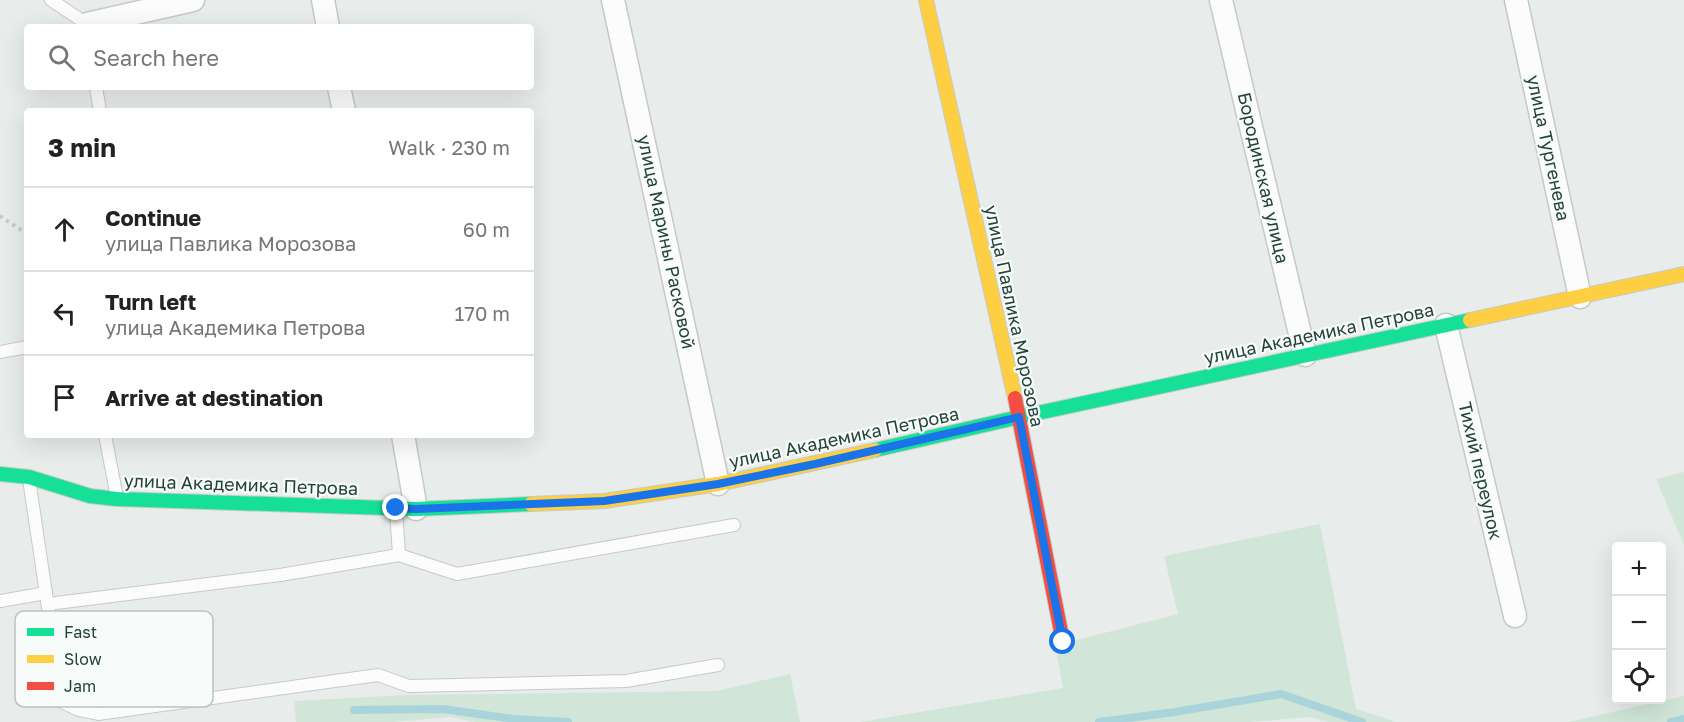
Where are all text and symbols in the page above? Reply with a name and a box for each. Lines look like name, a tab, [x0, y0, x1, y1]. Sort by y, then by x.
search box	[24, 24, 534, 90]
icon: search	[45, 41, 78, 74]
text: Search here	[93, 44, 219, 71]
street label: улица Тургенева	[1523, 73, 1575, 223]
street label: Бородинская улица	[1234, 90, 1294, 265]
text: 3 min	[48, 132, 116, 163]
street label: улица Марины Расковой	[634, 133, 700, 351]
text: Walk · 230 m	[388, 135, 510, 159]
street label: улица Павлика Морозова	[981, 203, 1049, 429]
text: Continue	[105, 204, 201, 231]
icon: ahead	[48, 213, 81, 246]
text: 60 m	[463, 217, 510, 241]
text: улица Павлика Морозова	[105, 231, 356, 255]
text: Turn left	[105, 288, 196, 315]
icon: left	[48, 297, 81, 330]
street label: улица Академика Петрова	[1202, 298, 1436, 368]
text: 170 m	[455, 301, 510, 325]
text: улица Академика Петрова	[105, 315, 366, 339]
icon: arrive	[48, 381, 81, 414]
text: Arrive at destination	[105, 384, 323, 411]
street label: Тихий переулок	[1454, 400, 1508, 542]
street label: улица Академика Петрова	[727, 402, 961, 472]
street label: улица Академика Петрова	[123, 469, 359, 499]
route end	[382, 494, 408, 520]
map controls	[1612, 542, 1666, 704]
button: +	[1612, 542, 1666, 596]
button: −	[1612, 596, 1666, 650]
legend	[15, 611, 213, 707]
text: Fast	[64, 622, 97, 642]
route start	[1049, 628, 1075, 654]
text: Slow	[64, 649, 102, 669]
button: locate	[1612, 650, 1666, 704]
text: Jam	[64, 676, 96, 696]

